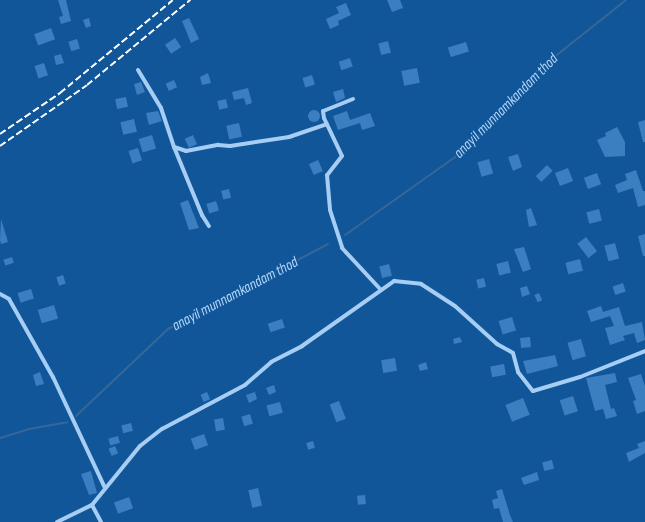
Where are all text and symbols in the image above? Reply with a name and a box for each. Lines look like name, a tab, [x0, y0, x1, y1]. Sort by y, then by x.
water label: anayil munnamkandam thod	[450, 50, 562, 162]
water label: anayil munnamkandam thod	[169, 253, 301, 335]

